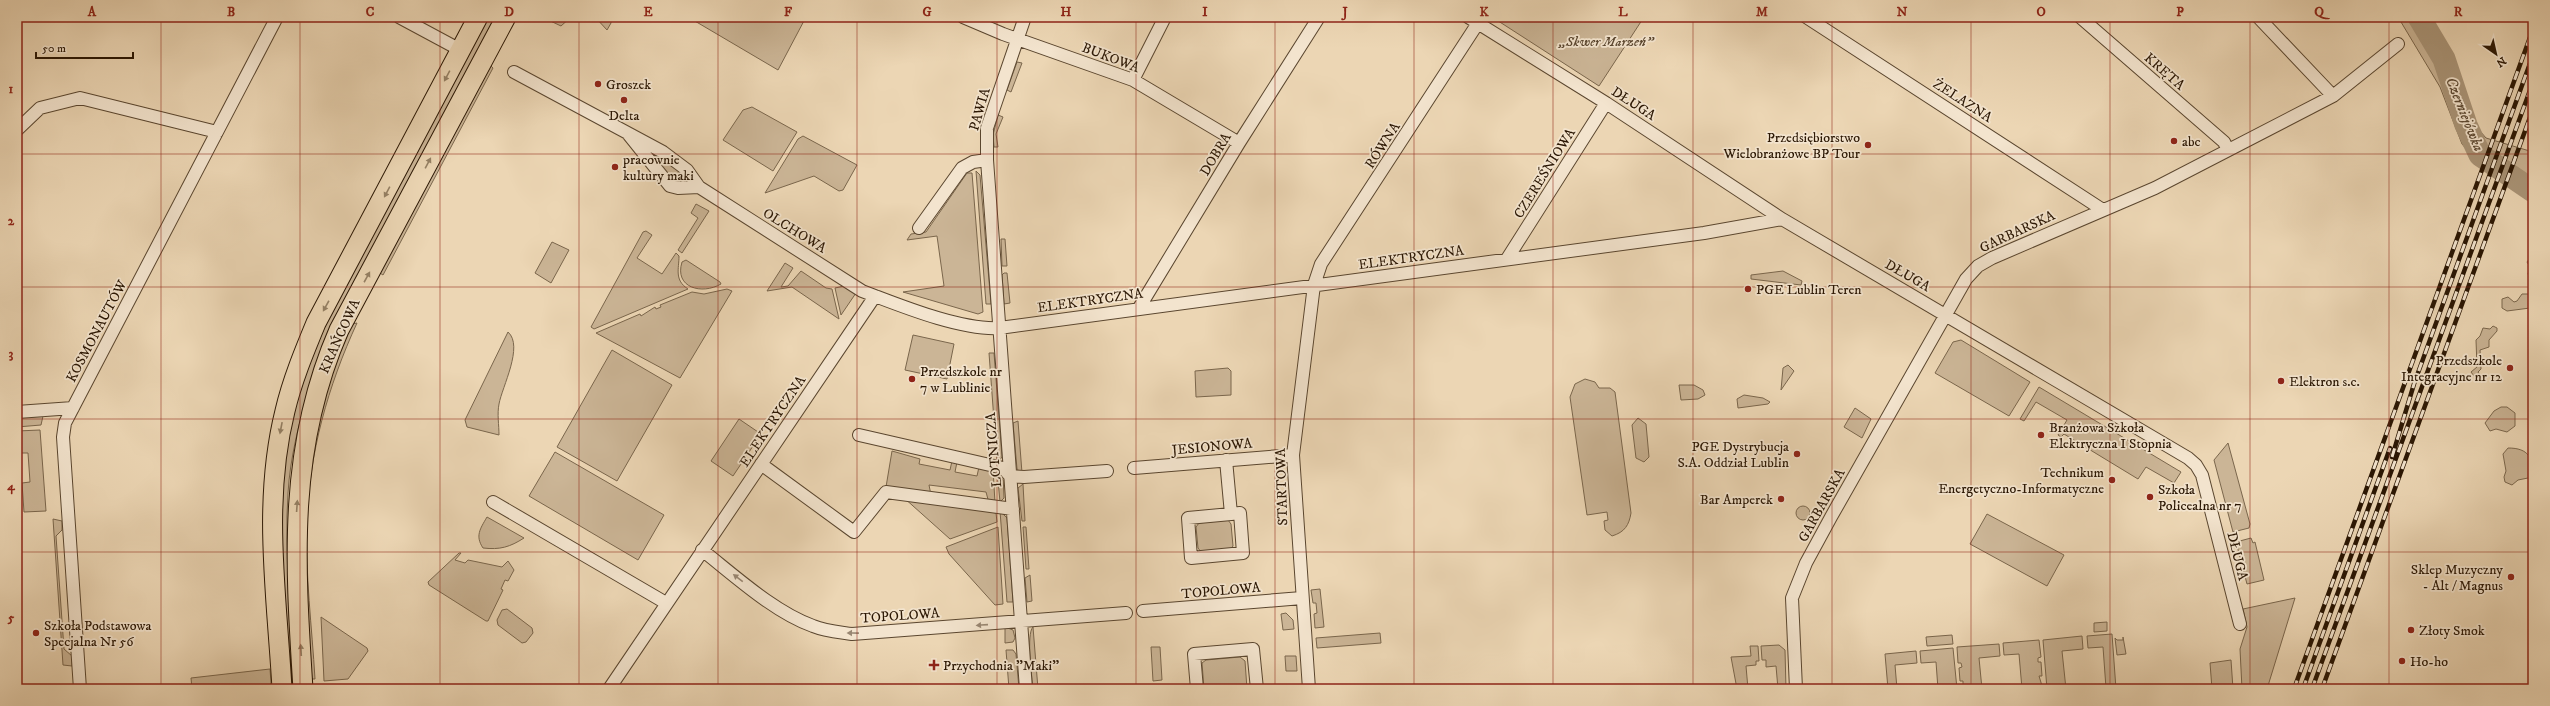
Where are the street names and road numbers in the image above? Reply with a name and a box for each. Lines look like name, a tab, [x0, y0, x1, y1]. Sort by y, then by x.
street label: BUKOWA	[1079, 39, 1143, 78]
street label: KRĘTA	[2140, 49, 2189, 95]
street label: ŻELAZNA	[1929, 75, 1996, 127]
street label: DŁUGA	[1608, 83, 1660, 125]
street label: PAWIA	[965, 85, 995, 133]
street label: RÓWNA	[1361, 118, 1405, 172]
street label: CZEREŚNIOWA	[1510, 124, 1580, 222]
street label: DOBRA	[1196, 129, 1236, 179]
street label: OLCHOWA	[759, 204, 831, 258]
street label: GARBARSKA	[1977, 206, 2059, 257]
street label: ELEKTRYCZNA	[1357, 242, 1466, 274]
street label: DŁUGA	[1882, 256, 1934, 297]
street label: KOSMONAUTÓW	[62, 277, 131, 386]
street label: ELEKTRYCZNA	[1036, 285, 1145, 317]
street label: KRAŃCOWA	[315, 295, 365, 377]
street label: ELEKTRYCZNA	[736, 372, 811, 471]
street label: LOTNICZA	[982, 411, 1006, 488]
street label: JESIONOWA	[1169, 434, 1254, 460]
street label: STARTOWA	[1272, 447, 1292, 526]
street label: GARBARSKA	[1794, 465, 1850, 545]
street label: DŁUGA	[2222, 530, 2252, 584]
street label: TOPOLOWA	[1181, 578, 1263, 603]
street label: TOPOLOWA	[860, 604, 941, 628]

